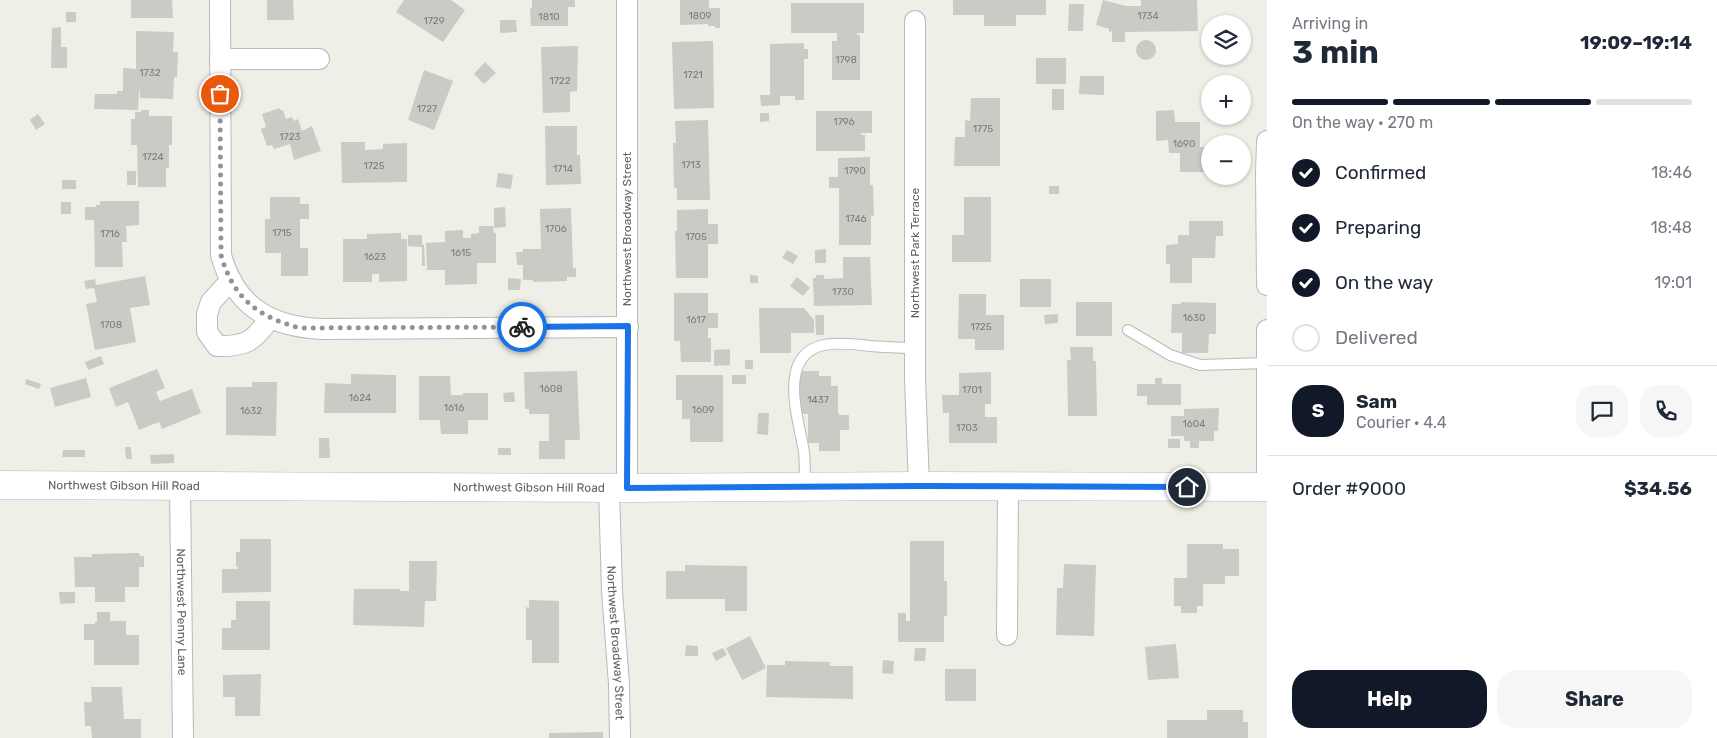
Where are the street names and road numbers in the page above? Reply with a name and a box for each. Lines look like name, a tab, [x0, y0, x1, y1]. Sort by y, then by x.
street label: Northwest Broadway Street	[620, 151, 634, 306]
street label: Northwest Park Terrace	[908, 187, 922, 318]
street label: Northwest Gibson Hill Road	[48, 478, 200, 493]
street label: Northwest Gibson Hill Road	[453, 480, 605, 495]
street label: Northwest Penny Lane	[174, 548, 189, 676]
street label: Northwest Broadway Street	[604, 565, 627, 721]

